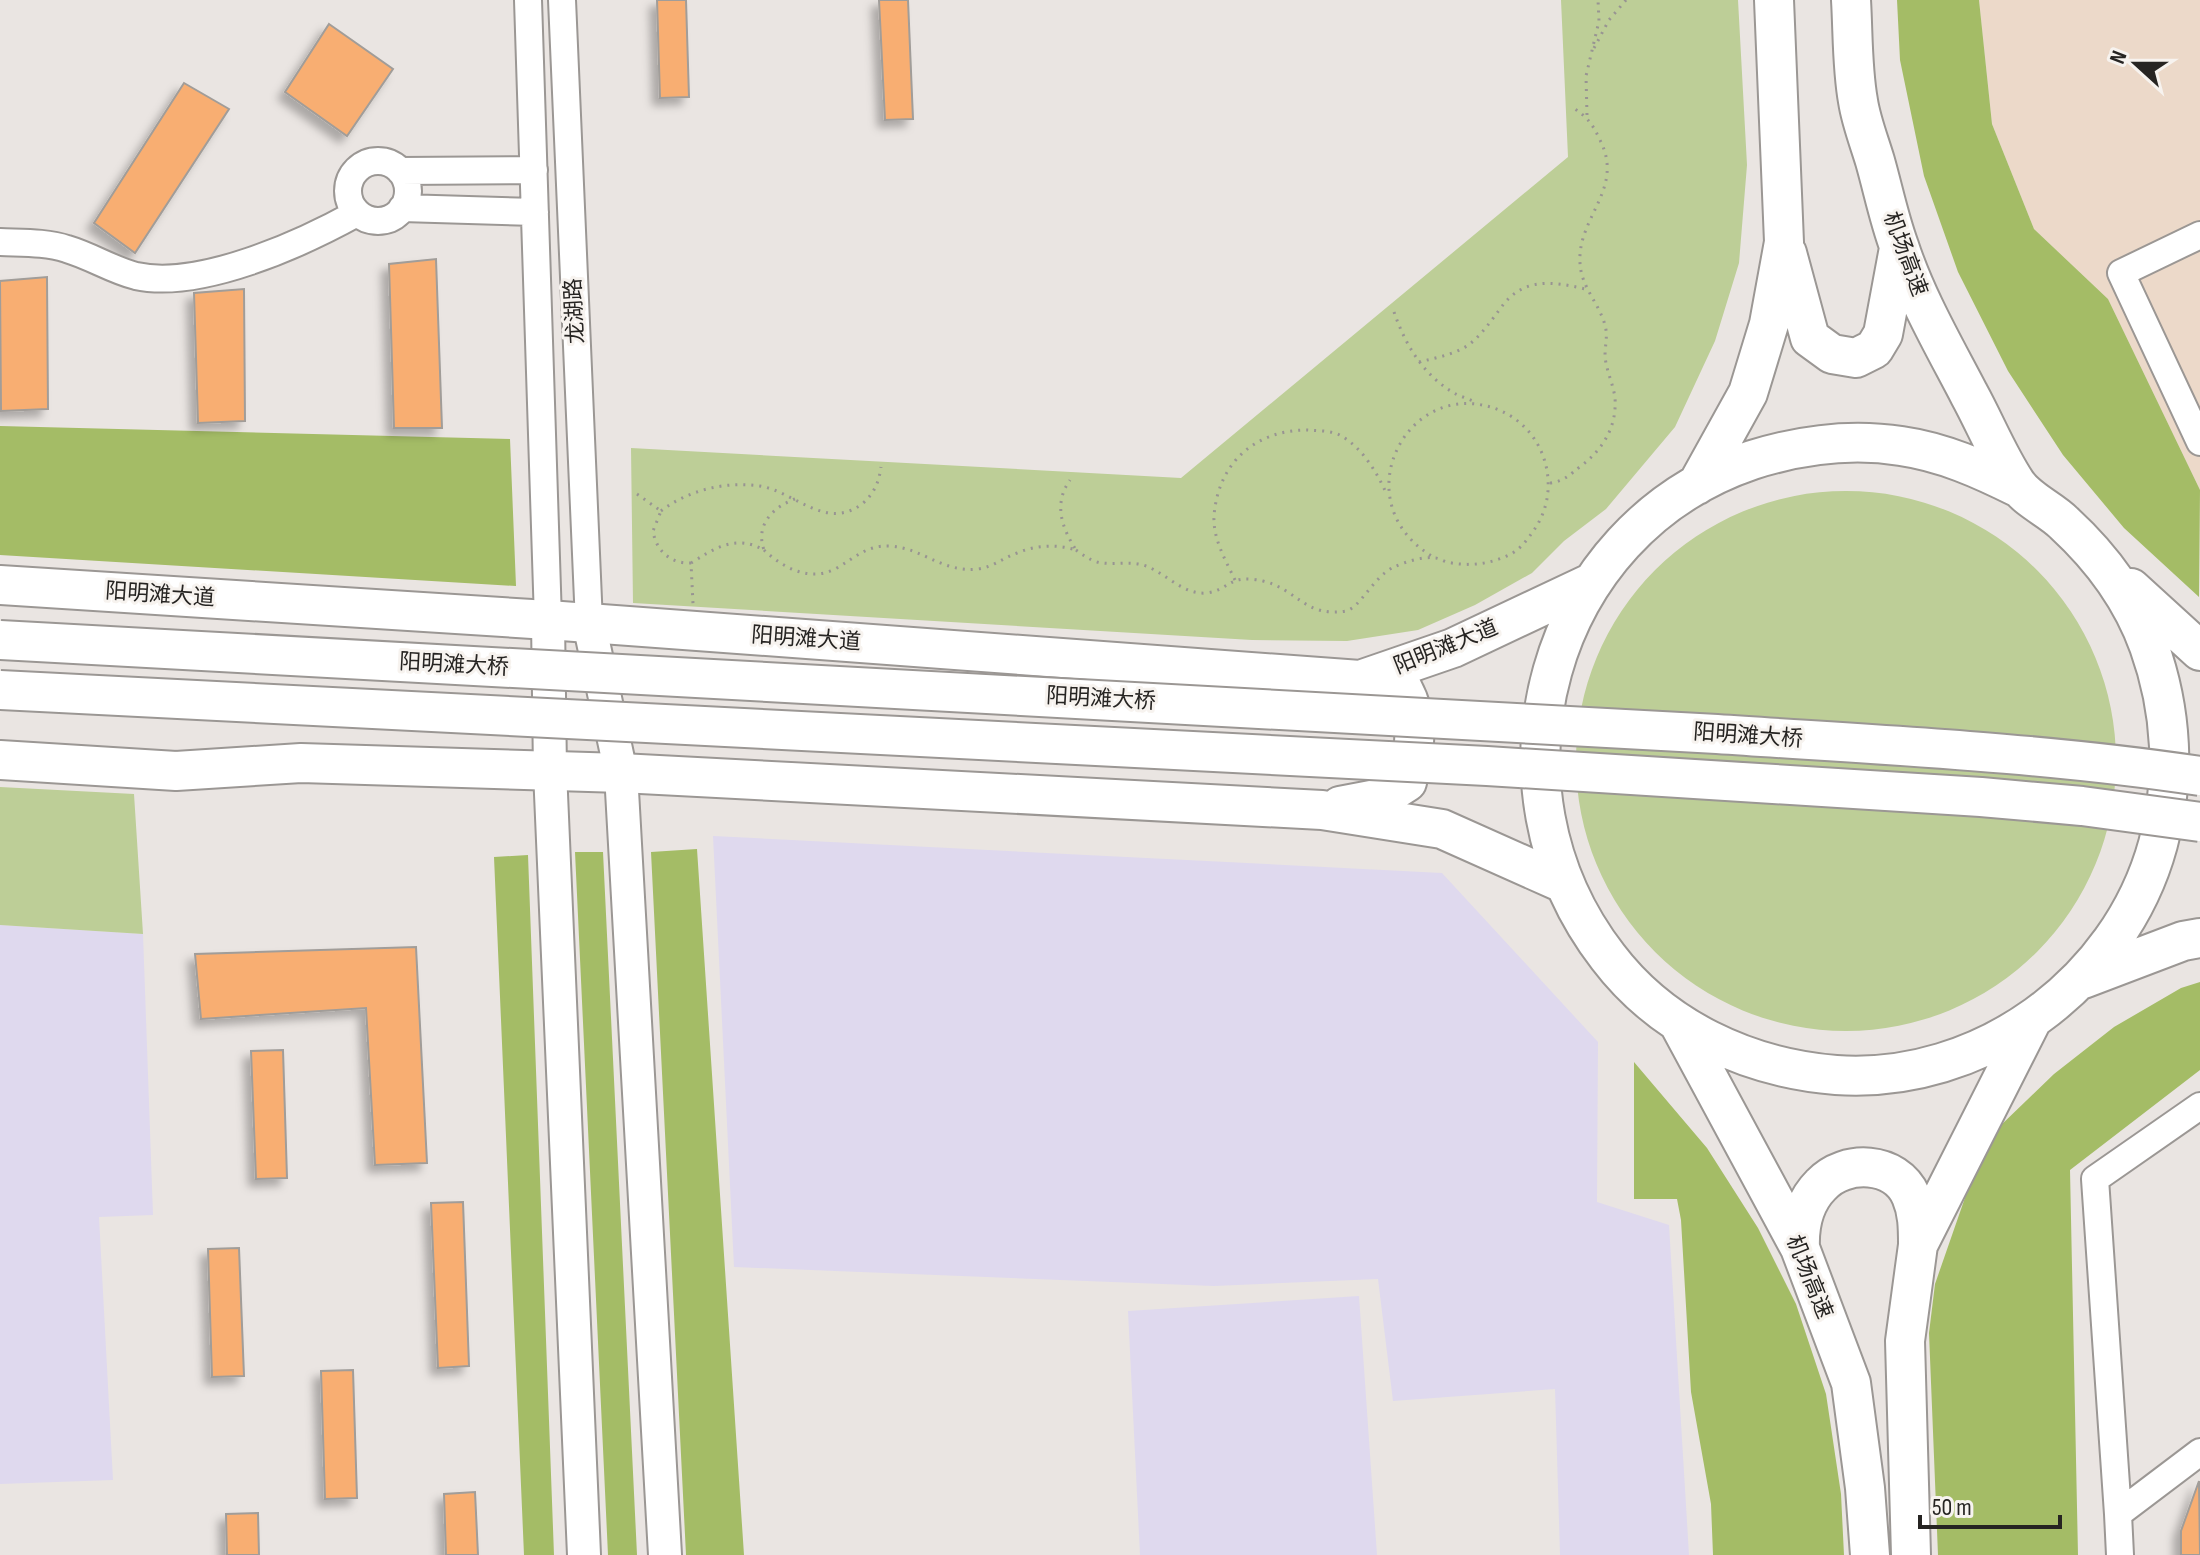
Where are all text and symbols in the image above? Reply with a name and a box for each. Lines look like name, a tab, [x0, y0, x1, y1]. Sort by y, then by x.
north arrow	[2096, 24, 2176, 104]
text: N	[2104, 47, 2133, 68]
street label: 机场高速	[1877, 208, 1933, 300]
street label: 龙湖路	[560, 277, 590, 345]
street label: 阳明滩大道	[104, 578, 216, 612]
street label: 阳明滩大道	[1390, 614, 1502, 680]
street label: 阳明滩大道	[750, 622, 862, 656]
street label: 阳明滩大桥	[398, 649, 510, 681]
street label: 阳明滩大桥	[1045, 683, 1157, 715]
street label: 阳明滩大桥	[1692, 719, 1804, 753]
street label: 机场高速	[1780, 1231, 1838, 1323]
scale bar	[1920, 1479, 2060, 1529]
text: 50 m	[1932, 1493, 1972, 1522]

